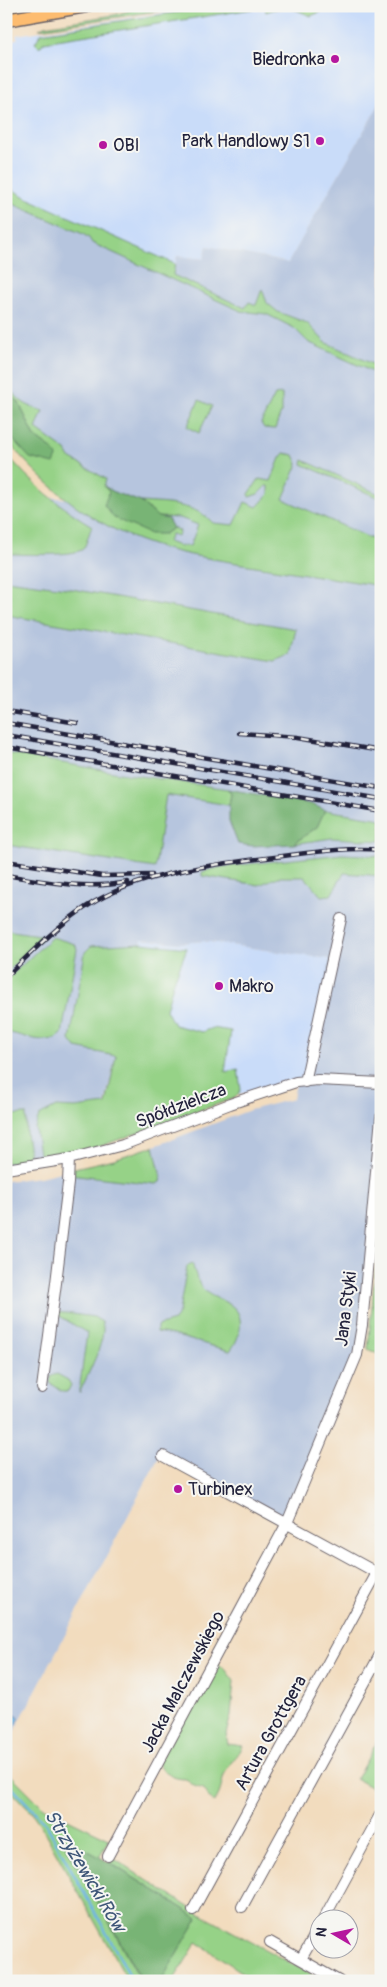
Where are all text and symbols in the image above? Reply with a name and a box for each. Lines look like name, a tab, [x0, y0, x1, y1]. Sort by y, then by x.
place label: Biedronka	[252, 48, 325, 71]
marker: Biedronka	[329, 53, 341, 65]
place label: Park Handlowy S1	[181, 130, 310, 153]
place label: OBI	[113, 134, 140, 157]
marker: Park Handlowy S1	[314, 135, 326, 147]
marker: OBI	[97, 139, 109, 151]
place label: Makro	[229, 975, 274, 998]
marker: Makro	[213, 980, 225, 992]
street label: Spółdzielcza	[133, 1078, 229, 1134]
street label: Jana Styki	[330, 1270, 362, 1348]
place label: Turbinex	[188, 1478, 253, 1501]
marker: Turbinex	[172, 1483, 184, 1495]
street label: Jacka Malczewskiego	[136, 1607, 230, 1757]
street label: Artura Grottgera	[230, 1671, 312, 1795]
water label: Strzyżewicki Rów	[39, 1806, 133, 1939]
north arrow	[310, 1910, 360, 1960]
text: N	[313, 1926, 331, 1938]

